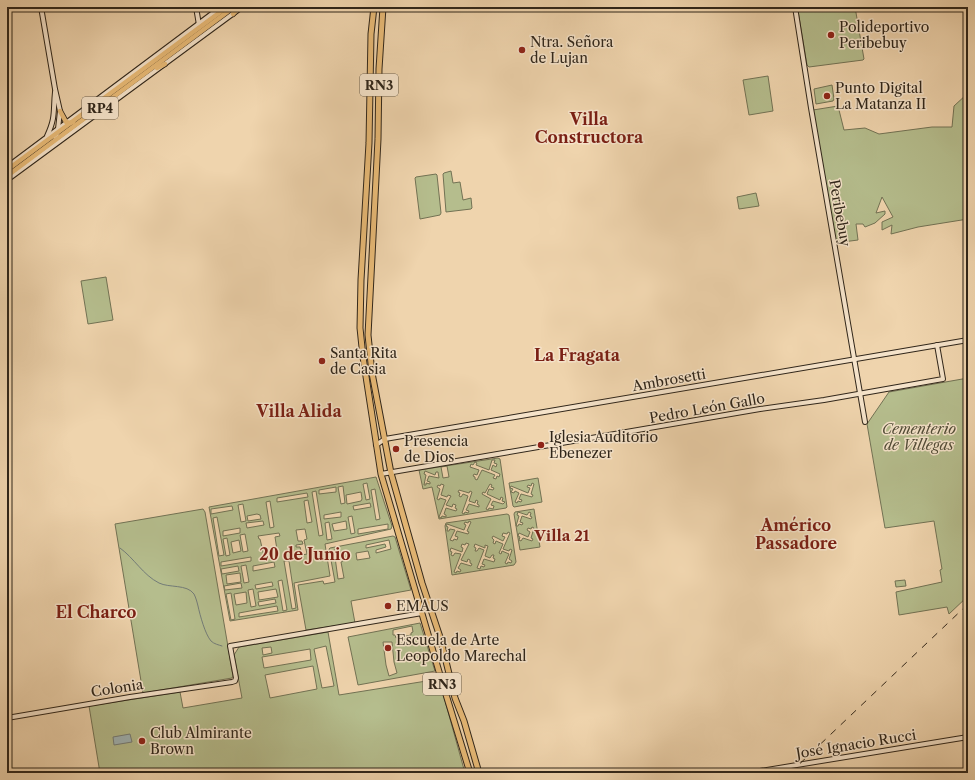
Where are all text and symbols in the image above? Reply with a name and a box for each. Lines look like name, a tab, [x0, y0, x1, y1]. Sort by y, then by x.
place label: Polideportivo Peribebuy	[839, 18, 929, 52]
marker: Polideportivo Peribebuy	[826, 30, 836, 40]
place label: Ntra. Señora de Lujan	[530, 33, 614, 67]
marker: Ntra. Señora de Lujan	[517, 45, 527, 55]
road number: RN3	[360, 74, 398, 96]
place label: Punto Digital La Matanza II	[835, 79, 926, 113]
marker: Punto Digital La Matanza II	[822, 91, 832, 101]
road number: RP4	[82, 97, 118, 119]
district label: Villa Constructora	[535, 109, 644, 147]
street label: Peribebuy	[825, 178, 855, 248]
place label: Santa Rita de Casia	[330, 344, 398, 378]
district label: La Fragata	[534, 345, 621, 365]
marker: Santa Rita de Casia	[317, 356, 327, 366]
street label: Ambrosetti	[630, 365, 707, 395]
street label: Pedro León Gallo	[648, 389, 766, 427]
district label: Villa Alida	[255, 401, 342, 421]
park label: Cementerio de Villegas	[882, 420, 956, 454]
place label: Iglesia Auditorio Ebenezer	[549, 428, 658, 462]
place label: Presencia de Dios	[404, 432, 469, 466]
marker: Iglesia Auditorio Ebenezer	[536, 440, 546, 450]
marker: Presencia de Dios	[391, 444, 401, 454]
district label: Américo Passadore	[755, 515, 837, 553]
district label: Villa 21	[533, 526, 590, 545]
district label: 20 de Junio	[259, 544, 351, 564]
place label: EMAUS	[396, 597, 449, 615]
marker: EMAUS	[383, 601, 393, 611]
district label: El Charco	[56, 602, 136, 622]
place label: Escuela de Arte Leopoldo Marechal	[396, 631, 526, 665]
marker: Escuela de Arte Leopoldo Marechal	[383, 643, 393, 653]
road number: RN3	[423, 673, 461, 695]
street label: Colonia	[90, 675, 145, 701]
place label: Club Almirante Brown	[150, 724, 252, 758]
street label: José Ignacio Rucci	[793, 726, 917, 763]
marker: Club Almirante Brown	[137, 736, 147, 746]

